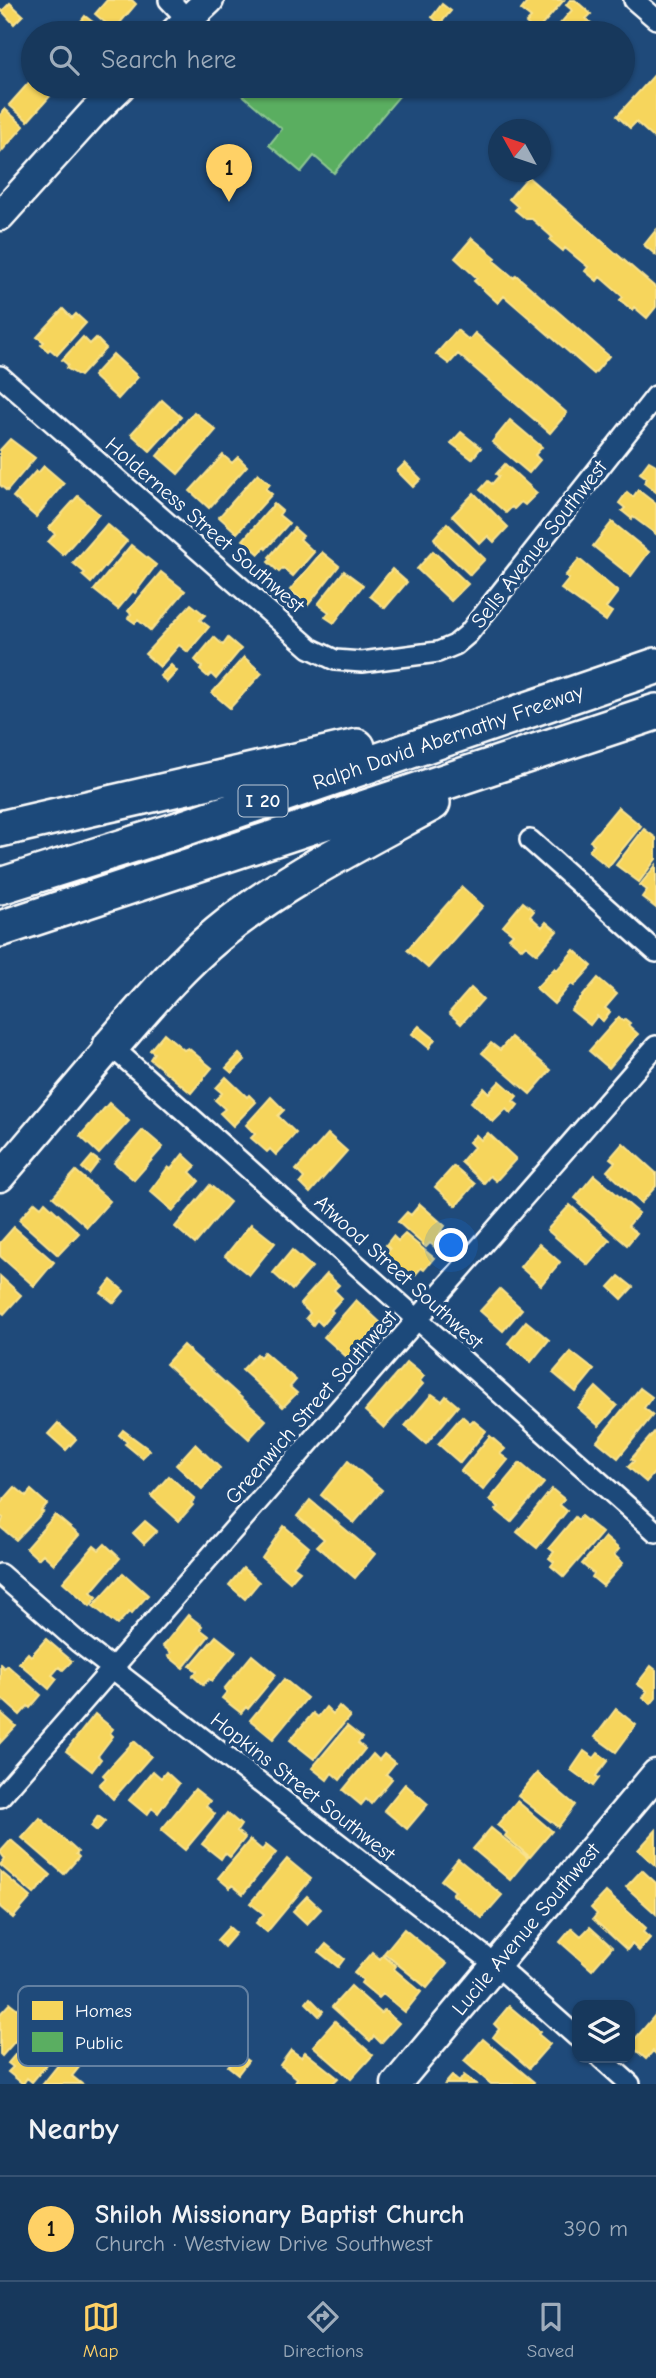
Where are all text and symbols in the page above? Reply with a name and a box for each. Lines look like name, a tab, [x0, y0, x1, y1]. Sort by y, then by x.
search box	[21, 21, 635, 98]
icon: search	[45, 41, 83, 79]
text: Search here	[101, 45, 236, 75]
north arrow	[488, 119, 551, 182]
pin: 1	[206, 144, 252, 202]
street label: Holderness Street Southwest	[101, 432, 310, 618]
street label: Sells Avenue Southwest	[466, 455, 613, 633]
street label: Ralph David Abernathy Freeway	[309, 679, 587, 795]
road number: I 20	[238, 786, 288, 816]
street label: Atwood Street Southwest	[310, 1190, 489, 1355]
your location	[434, 1228, 468, 1262]
street label: Greenwich Street Southwest	[220, 1304, 402, 1509]
street label: Hopkins Street Southwest	[206, 1708, 401, 1867]
street label: Lucile Avenue Southwest	[447, 1837, 606, 2020]
legend	[18, 1986, 248, 2066]
text: Homes	[75, 2000, 132, 2022]
map controls	[572, 2000, 635, 2063]
button: layers	[572, 2000, 635, 2063]
text: Public	[75, 2032, 123, 2054]
text: Nearby	[28, 2112, 119, 2147]
text: Shiloh Missionary Baptist Church	[95, 2200, 465, 2230]
text: 1	[46, 2215, 56, 2242]
text: 390 m	[563, 2215, 628, 2242]
text: Church · Westview Drive Southwest	[95, 2230, 432, 2257]
tab: Map	[82, 2298, 120, 2362]
tab: Directions	[283, 2298, 363, 2362]
tab: Saved	[527, 2298, 574, 2362]

